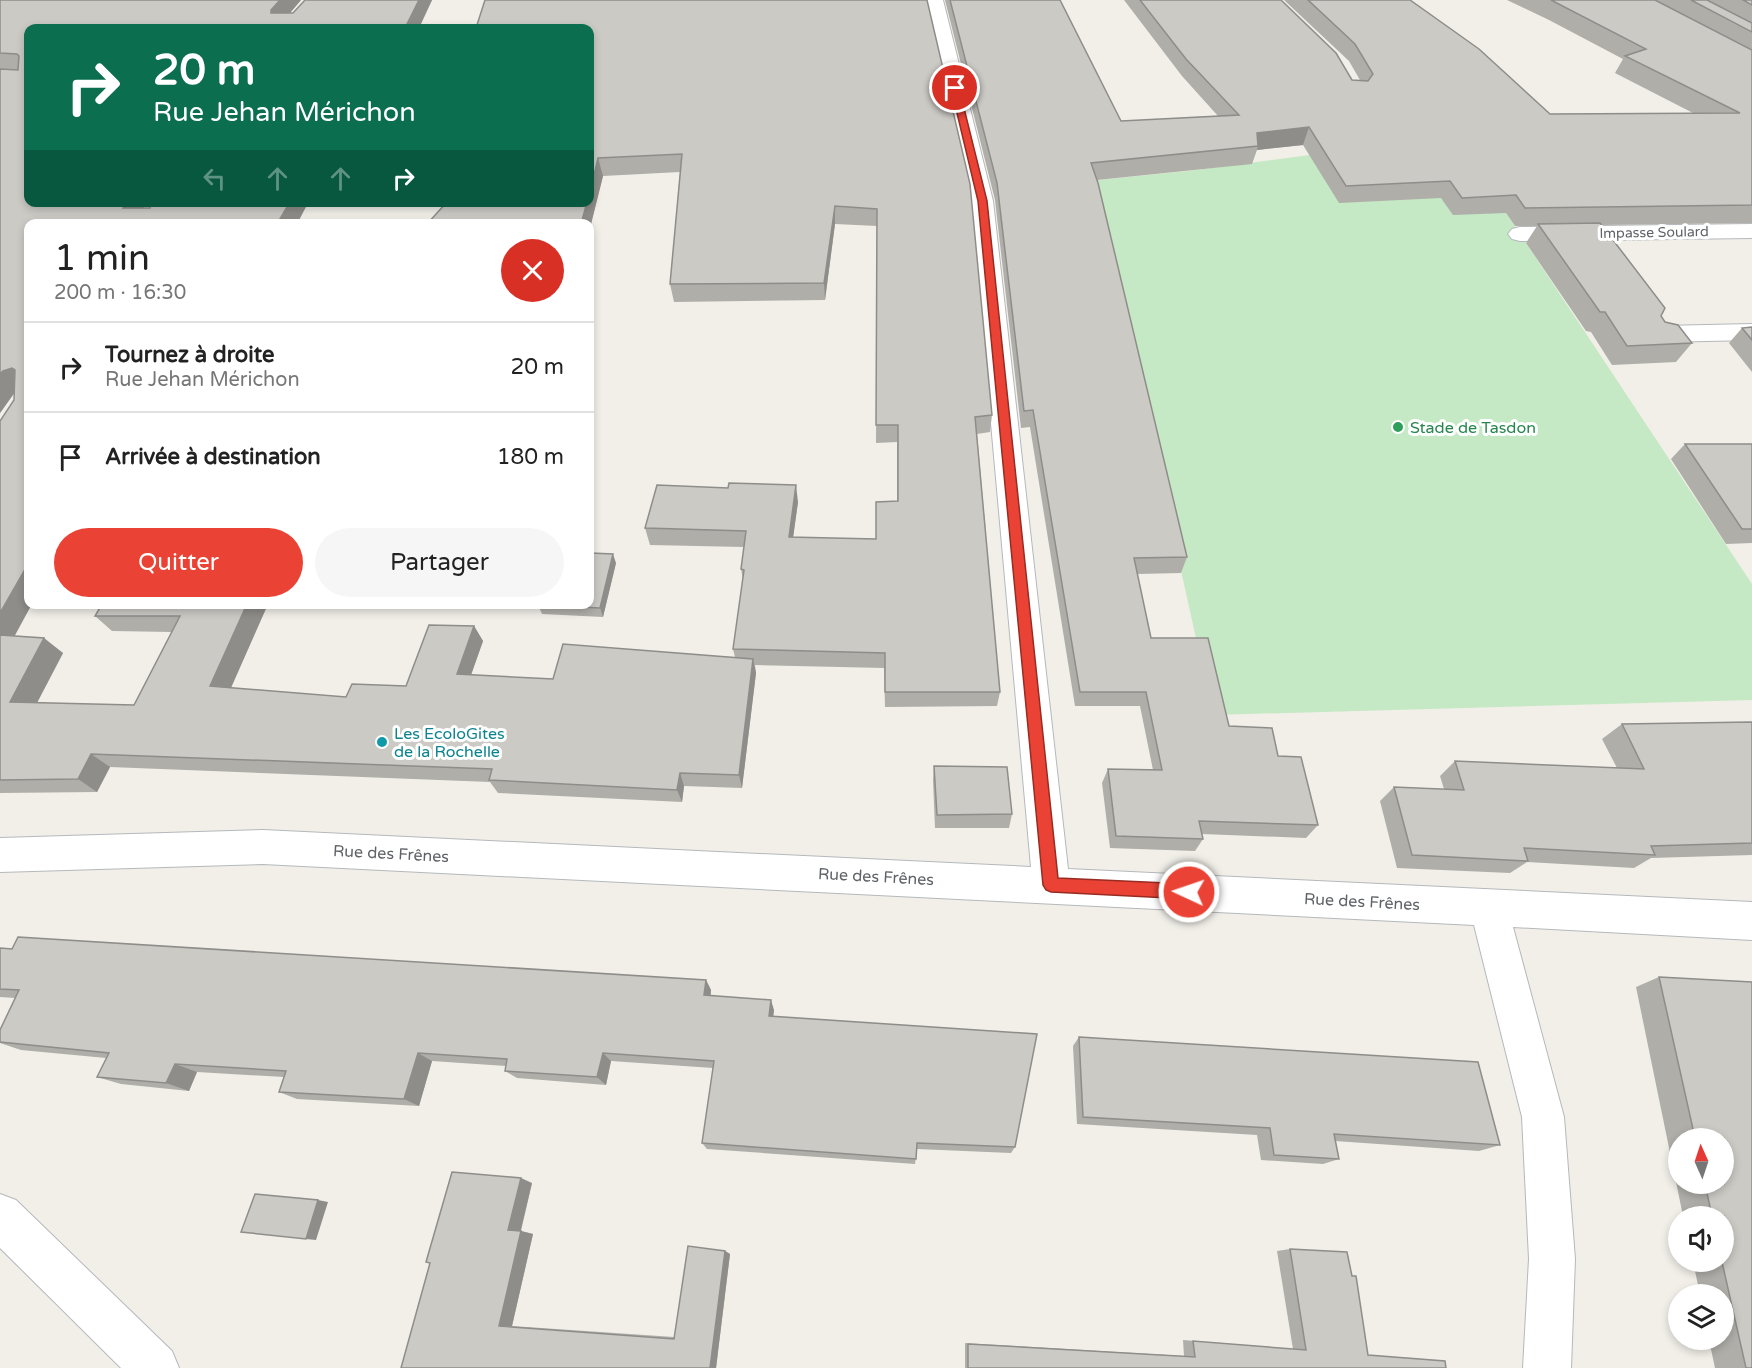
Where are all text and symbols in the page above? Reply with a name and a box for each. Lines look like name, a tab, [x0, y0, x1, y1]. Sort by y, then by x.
text: 20 m	[153, 45, 255, 96]
icon: right	[54, 48, 132, 126]
pin	[929, 62, 980, 113]
icon: arrive	[938, 71, 971, 104]
text: Rue Jehan Mérichon	[153, 96, 416, 129]
icon: left	[198, 162, 231, 195]
icon: ahead	[261, 162, 294, 195]
icon: ahead	[324, 162, 357, 195]
icon: right	[387, 162, 420, 195]
street label: Impasse Soulard	[1599, 223, 1709, 242]
text: 1 min	[54, 237, 150, 280]
button: close	[501, 239, 564, 302]
text: 200 m · 16:30	[54, 281, 186, 305]
text: Tournez à droite	[105, 342, 274, 368]
icon: right	[54, 351, 87, 384]
text: 20 m	[510, 354, 564, 380]
text: Rue Jehan Mérichon	[105, 368, 300, 392]
place label: Stade de Tasdon	[1410, 418, 1536, 438]
marker: Stade de Tasdon	[1391, 420, 1405, 434]
icon: arrive	[54, 441, 87, 474]
text: Arrivée à destination	[105, 444, 321, 470]
text: 180 m	[497, 444, 564, 470]
button: Quitter	[54, 528, 303, 597]
button: Partager	[315, 528, 564, 597]
place label: Les EcoloGites de la Rochelle	[394, 724, 505, 762]
marker: Les EcoloGites de la Rochelle	[375, 735, 389, 749]
street label: Rue des Frênes	[332, 841, 449, 867]
position arrow	[1157, 860, 1221, 924]
street label: Rue des Frênes	[817, 864, 934, 890]
street label: Rue des Frênes	[1303, 889, 1420, 915]
north arrow	[1668, 1128, 1734, 1194]
map controls	[1668, 1128, 1734, 1350]
button: sound	[1668, 1206, 1734, 1272]
button: layers	[1668, 1284, 1734, 1350]

